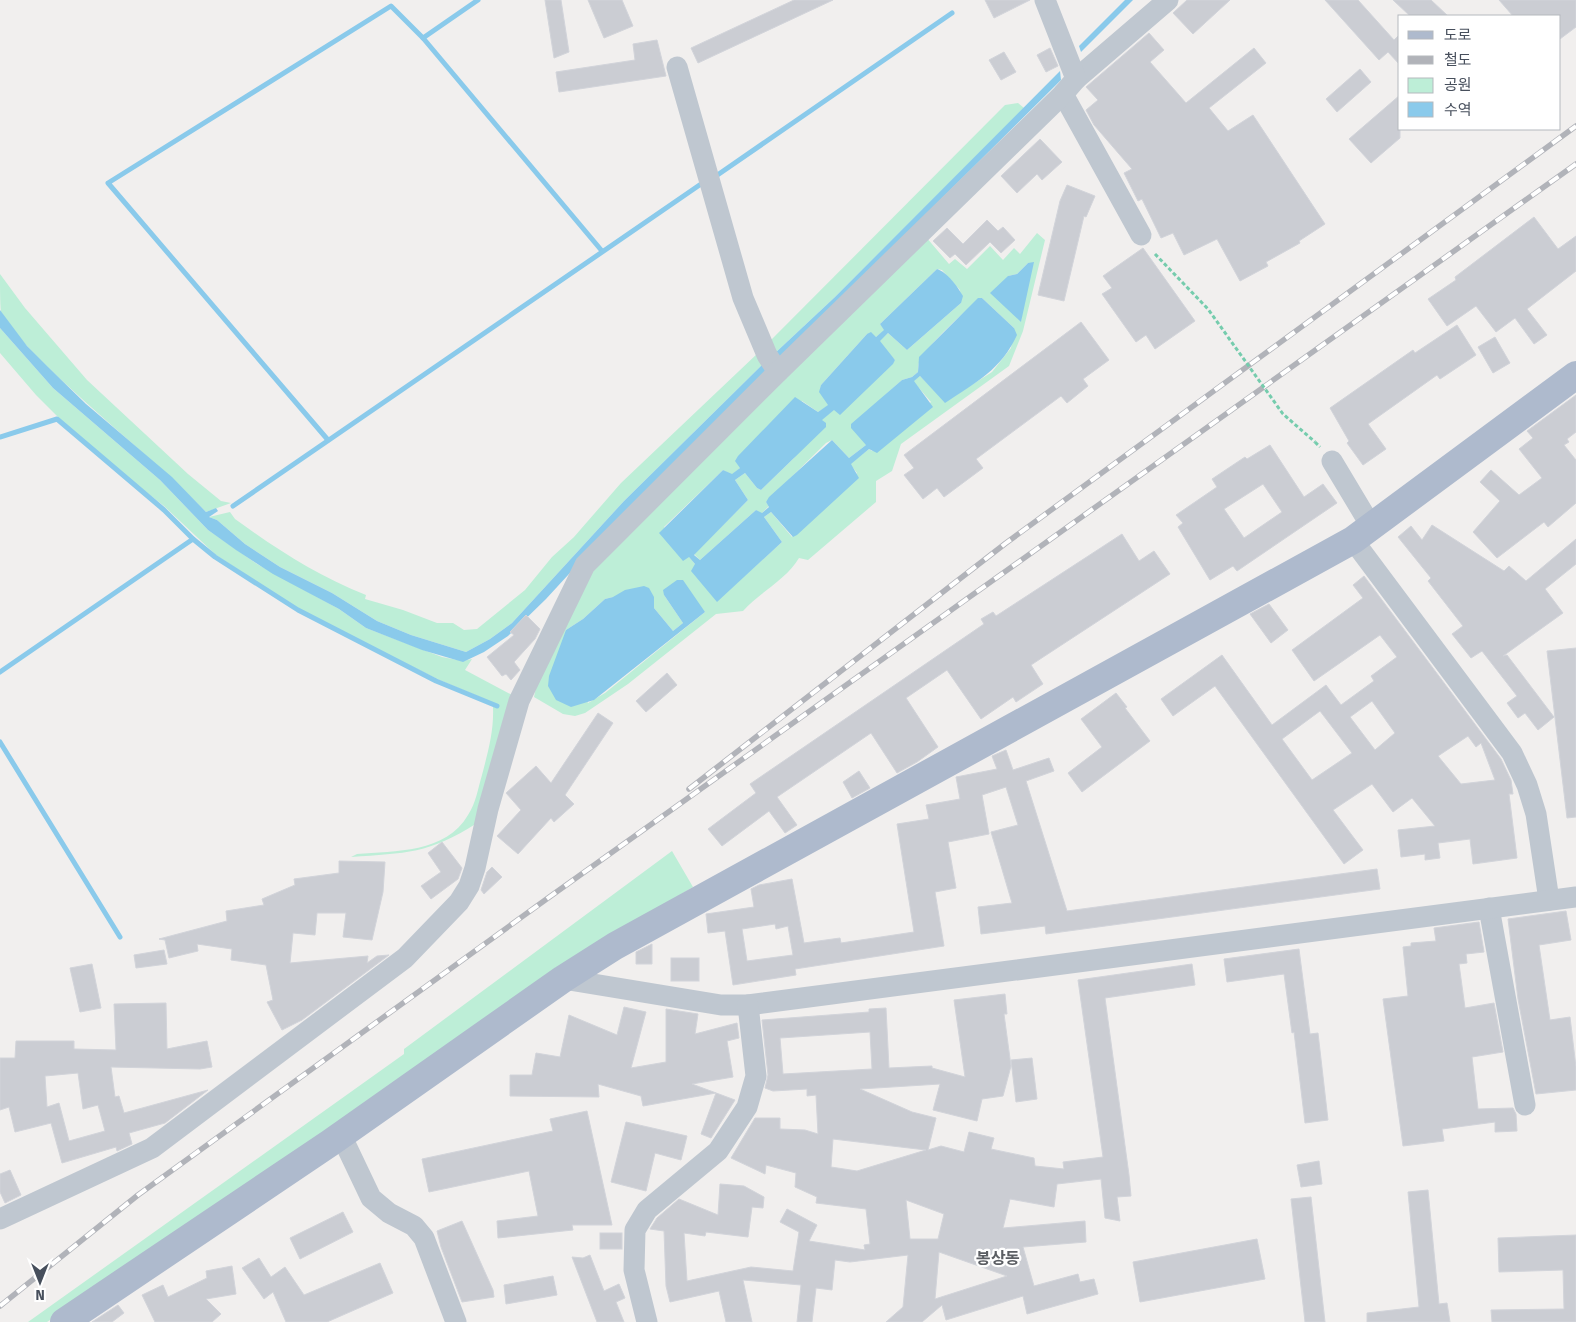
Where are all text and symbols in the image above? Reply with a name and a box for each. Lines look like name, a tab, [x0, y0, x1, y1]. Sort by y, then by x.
legend	[1398, 15, 1561, 130]
text: 도로	[1444, 26, 1472, 44]
text: 철도	[1444, 51, 1472, 69]
text: 공원	[1444, 76, 1472, 94]
text: 수역	[1444, 101, 1472, 119]
district label: 봉상동	[976, 1249, 1020, 1268]
north arrow	[15, 1257, 65, 1307]
text: N	[35, 1286, 45, 1303]

